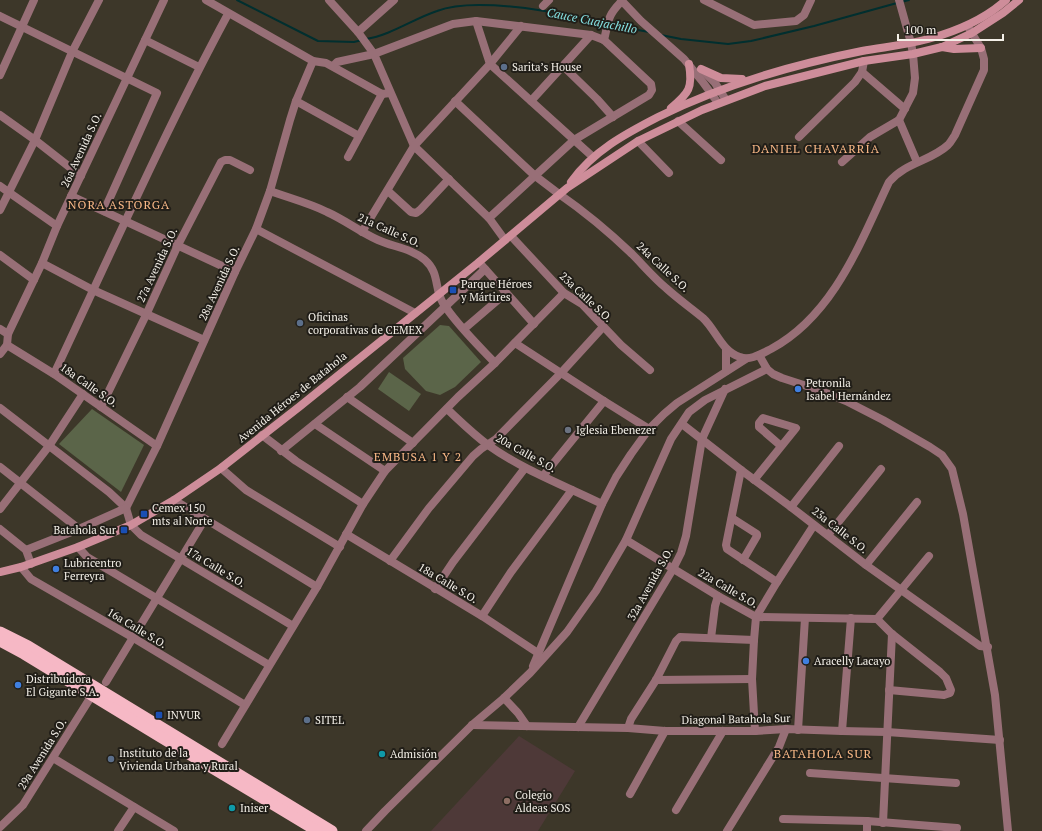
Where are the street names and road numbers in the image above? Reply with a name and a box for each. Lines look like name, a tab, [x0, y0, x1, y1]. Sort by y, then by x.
street label: 26a Avenida S.O.	[57, 110, 105, 190]
street label: 21a Calle S.O.	[356, 210, 422, 250]
street label: 27a Avenida S.O.	[134, 225, 180, 305]
street label: 24a Calle S.O.	[634, 239, 692, 295]
street label: 28a Avenida S.O.	[195, 243, 243, 323]
street label: 23a Calle S.O.	[557, 269, 615, 325]
street label: Avenida Héroes de Batahola	[235, 348, 350, 445]
street label: 18a Calle S.O.	[58, 360, 120, 410]
street label: 20a Calle S.O.	[493, 431, 559, 475]
street label: 23a Calle S.O.	[809, 504, 871, 556]
street label: 17a Calle S.O.	[184, 544, 248, 590]
street label: 32a Avenida S.O.	[624, 545, 676, 623]
street label: 18a Calle S.O.	[416, 560, 480, 606]
street label: 22a Calle S.O.	[695, 565, 761, 611]
street label: 16a Calle S.O.	[105, 605, 169, 651]
street label: Diagonal Batahola Sur	[681, 711, 791, 727]
street label: 29a Avenida S.O.	[15, 716, 69, 792]

